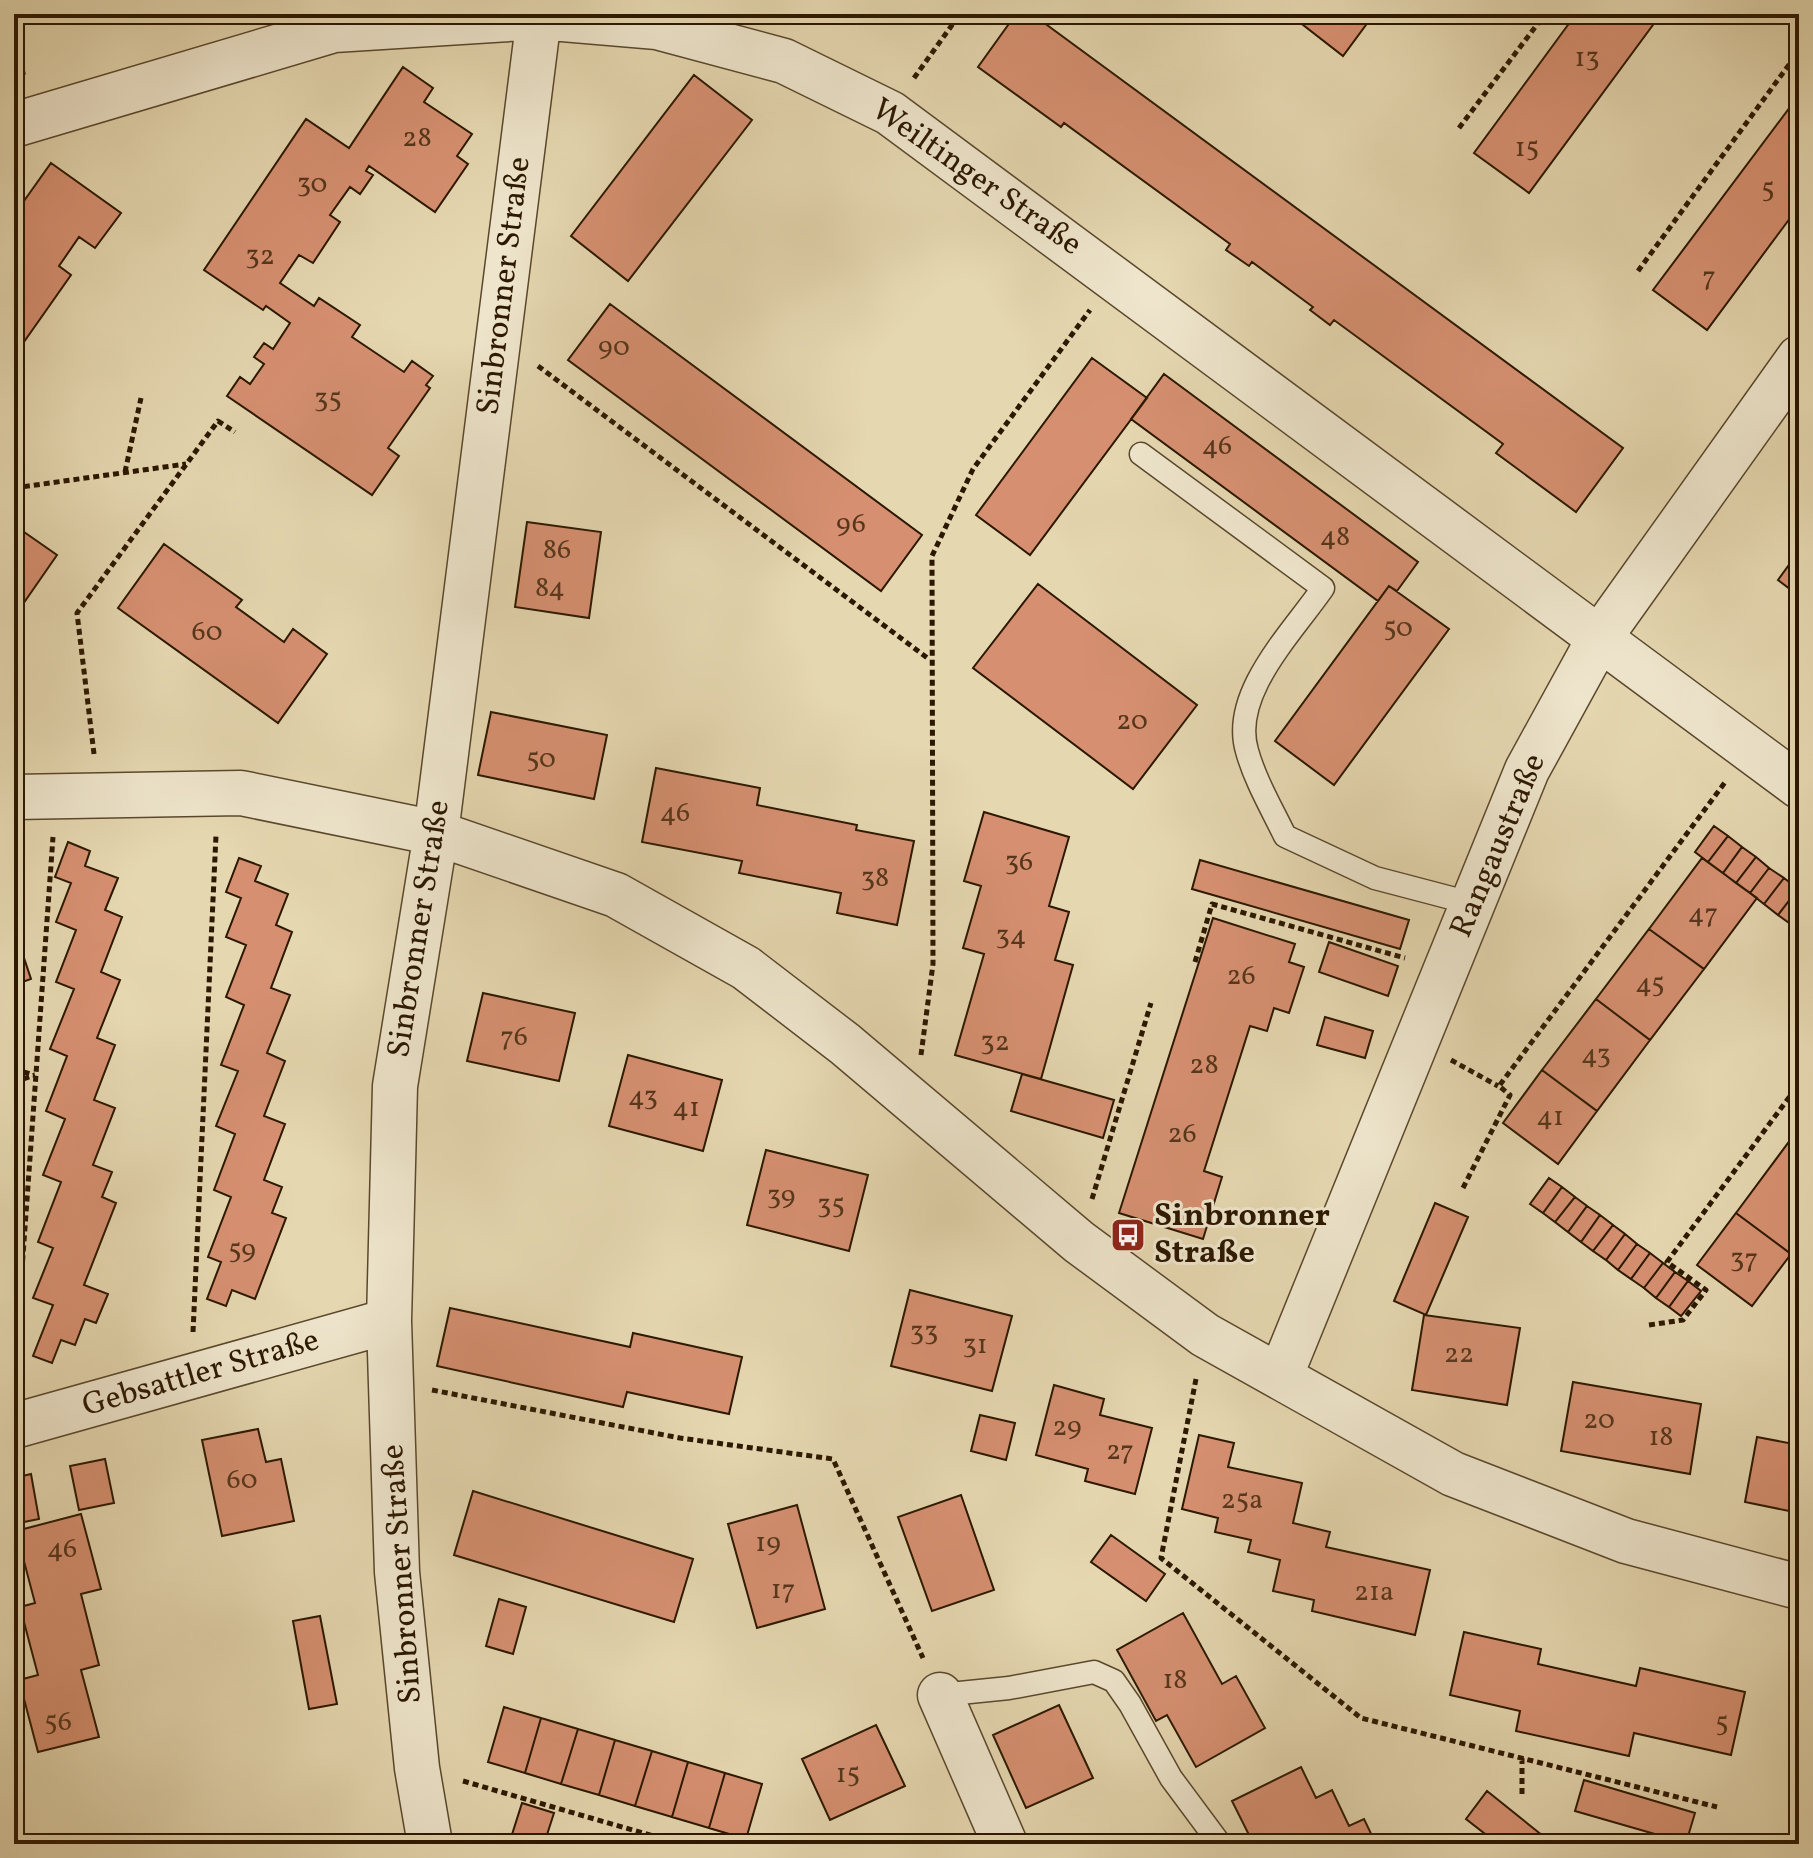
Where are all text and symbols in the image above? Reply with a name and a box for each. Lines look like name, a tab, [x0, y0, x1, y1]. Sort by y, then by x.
house number: 13	[1574, 39, 1600, 78]
street label: Weiltinger Straße	[862, 89, 1090, 267]
house number: 28	[402, 119, 432, 158]
house number: 15	[1515, 129, 1539, 168]
street label: Sinbronner Straße	[467, 154, 543, 418]
house number: 30	[297, 165, 327, 204]
house number: 5	[1761, 170, 1775, 209]
house number: 32	[245, 237, 275, 276]
house number: 7	[1702, 258, 1716, 297]
house number: 90	[598, 328, 630, 367]
house number: 35	[314, 380, 342, 419]
house number: 46	[1202, 427, 1232, 466]
house number: 96	[836, 505, 866, 544]
house number: 48	[1320, 518, 1350, 557]
house number: 86	[543, 531, 571, 570]
house number: 84	[535, 569, 565, 608]
house number: 50	[1383, 609, 1413, 648]
house number: 60	[192, 613, 223, 652]
house number: 20	[1116, 702, 1148, 741]
house number: 50	[526, 740, 556, 779]
street label: Rangaustraße	[1440, 747, 1558, 945]
house number: 46	[660, 794, 690, 833]
street label: Sinbronner Straße	[378, 797, 462, 1061]
house number: 36	[1005, 843, 1033, 882]
house number: 38	[861, 859, 889, 898]
house number: 47	[1688, 895, 1718, 934]
house number: 34	[995, 917, 1027, 956]
house number: 26	[1226, 957, 1256, 996]
house number: 45	[1635, 965, 1665, 1004]
house number: 76	[500, 1018, 528, 1057]
house number: 32	[980, 1023, 1010, 1062]
house number: 43	[1581, 1036, 1611, 1075]
house number: 28	[1189, 1046, 1219, 1085]
house number: 43	[628, 1078, 658, 1117]
house number: 41	[672, 1089, 700, 1128]
house number: 41	[1536, 1098, 1564, 1137]
house number: 26	[1167, 1115, 1197, 1154]
house number: 39	[767, 1177, 795, 1216]
house number: 35	[817, 1186, 845, 1225]
place label: Sinbronner Straße	[1154, 1195, 1330, 1276]
bus stop icon: Sinbronner Straße	[1109, 1216, 1147, 1254]
house number: 59	[228, 1231, 256, 1270]
house number: 37	[1730, 1240, 1758, 1279]
house number: 33	[910, 1313, 938, 1352]
street label: Gebsattler Straße	[77, 1319, 325, 1429]
house number: 31	[962, 1326, 988, 1365]
house number: 22	[1444, 1335, 1474, 1374]
house number: 20	[1583, 1401, 1615, 1440]
house number: 29	[1052, 1408, 1082, 1447]
house number: 18	[1648, 1418, 1674, 1457]
house number: 27	[1106, 1432, 1134, 1471]
street label: Sinbronner Straße	[372, 1443, 434, 1705]
house number: 60	[227, 1461, 258, 1500]
house number: 25a	[1221, 1481, 1263, 1520]
house number: 19	[755, 1524, 781, 1563]
house number: 46	[47, 1530, 77, 1569]
house number: 17	[771, 1571, 795, 1610]
house number: 21a	[1354, 1573, 1394, 1612]
house number: 18	[1162, 1661, 1188, 1700]
house number: 56	[44, 1703, 72, 1742]
house number: 5	[1715, 1704, 1729, 1743]
house number: 15	[836, 1755, 860, 1794]

